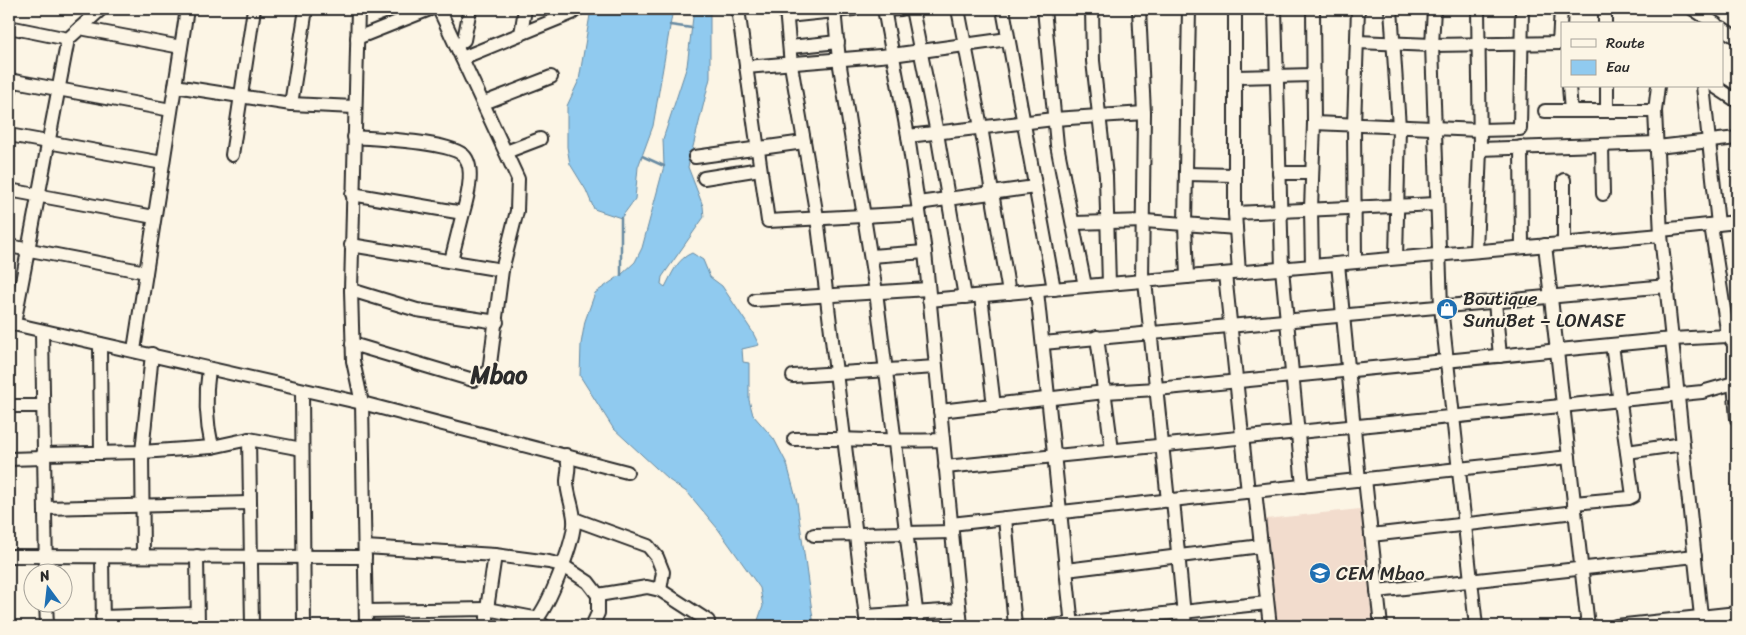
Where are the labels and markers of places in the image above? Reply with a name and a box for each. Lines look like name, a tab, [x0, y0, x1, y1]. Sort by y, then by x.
place label: Boutique SunuBet – LONASE	[1463, 282, 1626, 337]
shop icon: Boutique SunuBet – LONASE	[1435, 297, 1459, 321]
place label: CEM Mbao	[1336, 557, 1425, 590]
school or university icon: CEM Mbao	[1308, 561, 1332, 585]

